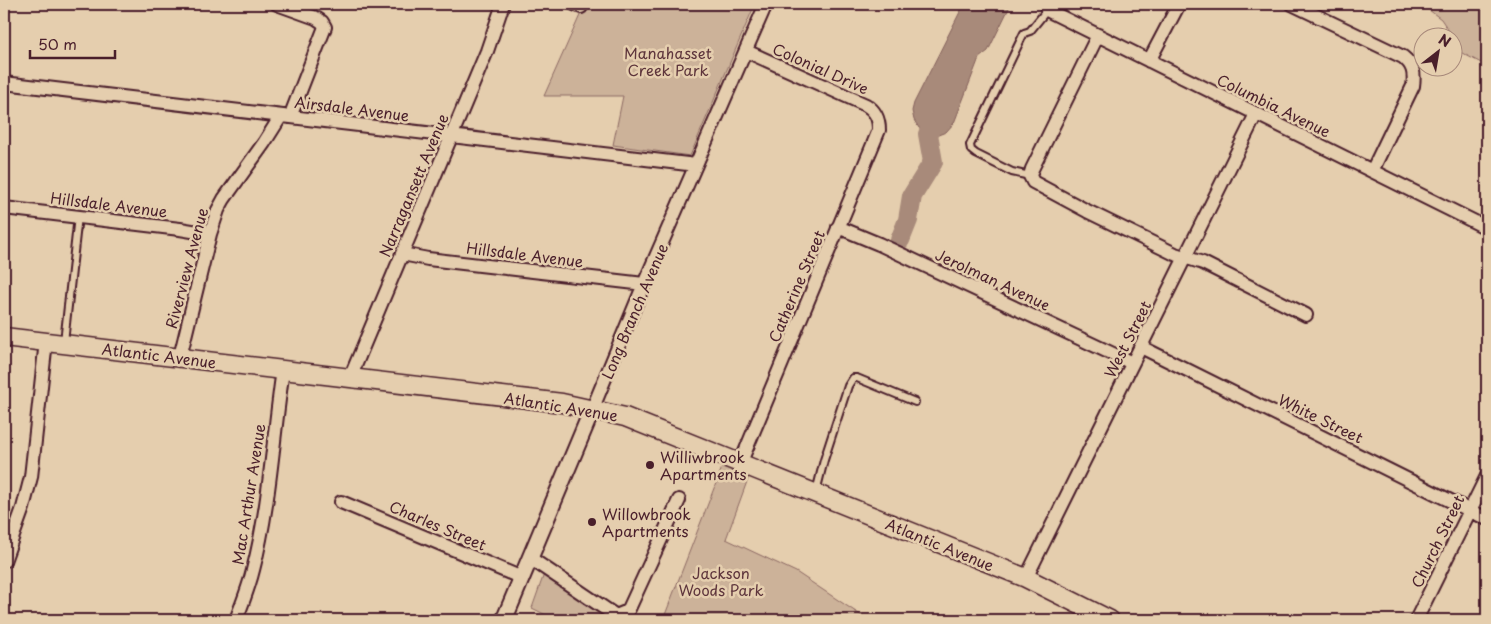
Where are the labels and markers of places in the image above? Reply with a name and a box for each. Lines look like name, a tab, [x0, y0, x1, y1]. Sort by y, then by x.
place label: Williwbrook Apartments	[660, 445, 747, 485]
marker: Williwbrook Apartments	[644, 459, 656, 471]
place label: Willowbrook Apartments	[602, 502, 691, 542]
marker: Willowbrook Apartments	[586, 516, 598, 528]

